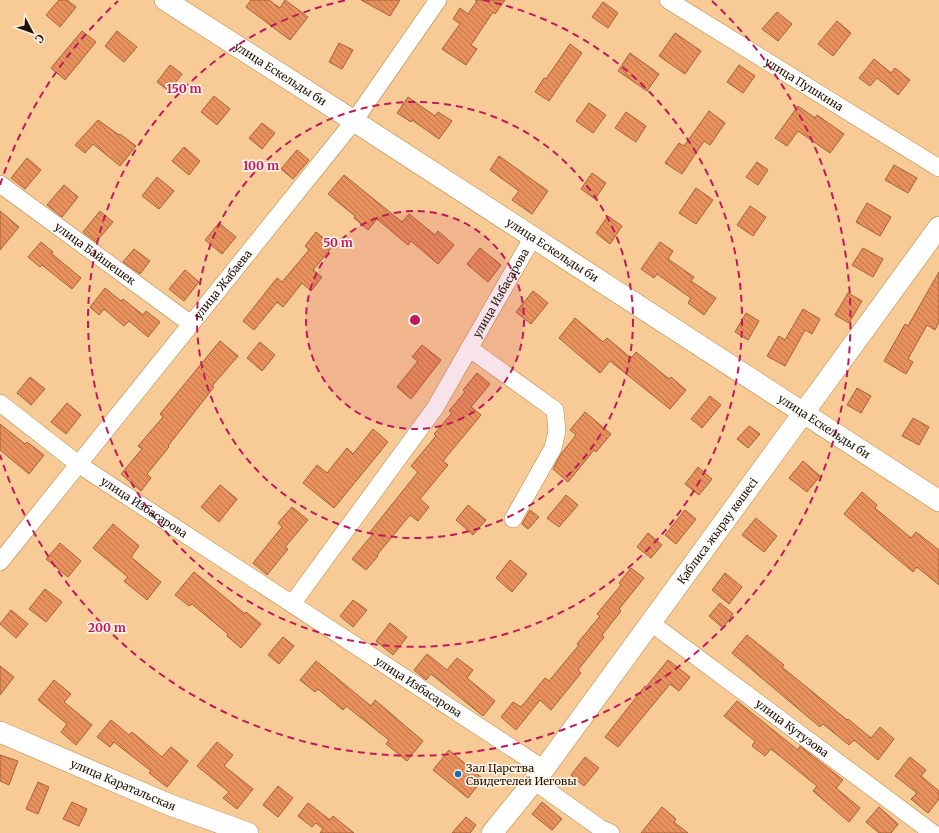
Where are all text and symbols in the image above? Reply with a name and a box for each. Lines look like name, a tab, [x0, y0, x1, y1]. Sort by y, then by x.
north arrow	[12, 12, 52, 52]
text: С	[32, 31, 47, 46]
street label: улица Ескельды би	[232, 39, 330, 109]
street label: улица Пушкина	[762, 55, 846, 114]
text: 150 m	[167, 81, 202, 96]
text: 100 m	[243, 158, 279, 173]
street label: улица Ескельды би	[504, 215, 601, 285]
street label: улица Байшешек	[52, 219, 138, 288]
text: 50 m	[323, 235, 353, 250]
street label: улица Избасарова	[470, 246, 532, 340]
street label: улица Жабаева	[191, 247, 255, 322]
centre of rings	[408, 313, 422, 327]
street label: улица Ескельды би	[775, 391, 873, 462]
street label: улица Избасарова	[98, 474, 190, 541]
street label: Қаблиса жырау көшесі	[674, 475, 761, 587]
text: 200 m	[88, 620, 126, 635]
street label: улица Избасарова	[373, 653, 465, 720]
street label: улица Кутузова	[753, 696, 832, 760]
street label: улица Каратальская	[68, 756, 178, 814]
place label: Зал Царства Свидетелей Иеговы	[466, 761, 577, 788]
marker: Зал Царства Свидетелей Иеговы	[453, 769, 463, 779]

